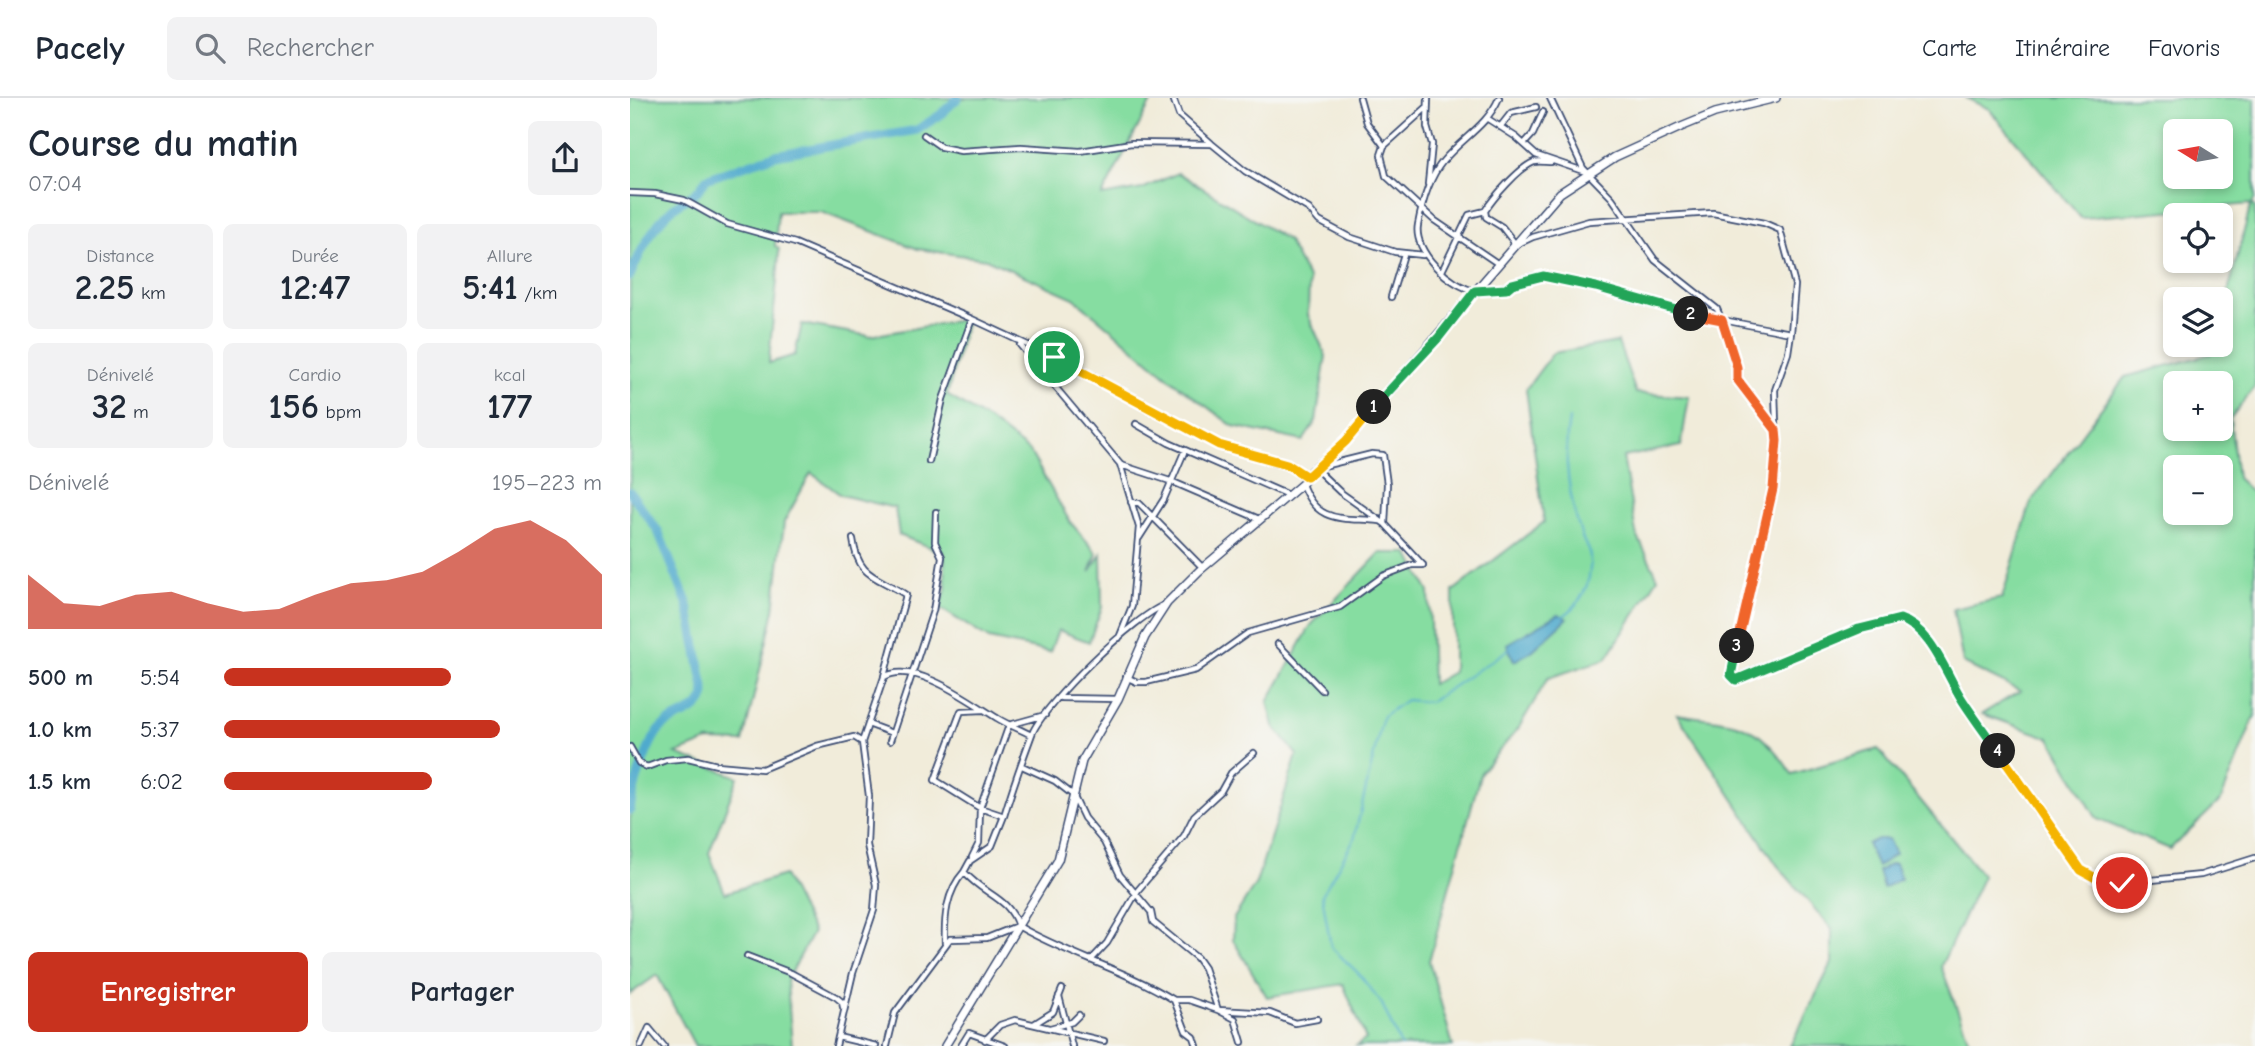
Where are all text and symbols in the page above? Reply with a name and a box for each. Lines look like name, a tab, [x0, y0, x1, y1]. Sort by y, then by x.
search box	[167, 17, 657, 80]
text: Pacely	[35, 29, 125, 67]
icon: search	[191, 29, 229, 67]
text: Rechercher	[247, 33, 374, 63]
text: Carte	[1922, 34, 1977, 62]
text: Itinéraire	[2015, 34, 2110, 62]
text: Favoris	[2148, 34, 2220, 62]
north arrow	[2163, 119, 2233, 189]
map controls	[2163, 119, 2233, 525]
button: share	[528, 121, 602, 195]
text: Course du matin	[28, 122, 299, 166]
text: 07:04	[28, 170, 82, 197]
button: locate	[2163, 203, 2233, 273]
text: Distance	[86, 245, 154, 267]
text: Durée	[291, 245, 339, 267]
text: Allure	[487, 245, 533, 267]
text: 2.25	[75, 267, 135, 308]
text: 12:47	[280, 267, 350, 308]
text: 5:41	[462, 267, 518, 308]
text: km	[135, 282, 166, 304]
text: /km	[518, 282, 557, 304]
button: layers	[2163, 287, 2233, 357]
pin: 2	[1674, 296, 1708, 332]
text: 2	[1686, 302, 1695, 324]
pin	[1024, 327, 1084, 387]
icon: arrive	[1035, 338, 1073, 376]
text: Dénivelé	[87, 364, 154, 386]
text: Cardio	[289, 364, 341, 386]
text: kcal	[494, 364, 526, 386]
button: +	[2163, 371, 2233, 441]
text: 32	[92, 386, 127, 427]
text: 156	[269, 386, 319, 427]
text: 177	[487, 386, 532, 427]
pin: 1	[1356, 390, 1392, 424]
text: 1	[1370, 395, 1377, 417]
text: m	[127, 401, 149, 423]
text: bpm	[319, 401, 361, 423]
button: −	[2163, 455, 2233, 525]
text: Dénivelé	[28, 469, 109, 496]
text: 195–223 m	[492, 469, 602, 496]
pin: 3	[1720, 628, 1754, 664]
text: 3	[1732, 634, 1741, 656]
text: 500 m	[28, 664, 93, 691]
text: 5:54	[140, 664, 180, 691]
text: 1.0 km	[28, 716, 92, 743]
text: 5:37	[140, 716, 179, 743]
pin: 4	[1980, 734, 2016, 768]
text: 4	[1993, 739, 2002, 761]
text: 1.5 km	[28, 768, 91, 795]
text: 6:02	[140, 768, 183, 795]
pin	[2092, 853, 2152, 913]
icon: check	[2103, 864, 2141, 902]
button: Enregistrer	[28, 952, 308, 1032]
button: Partager	[322, 952, 602, 1032]

